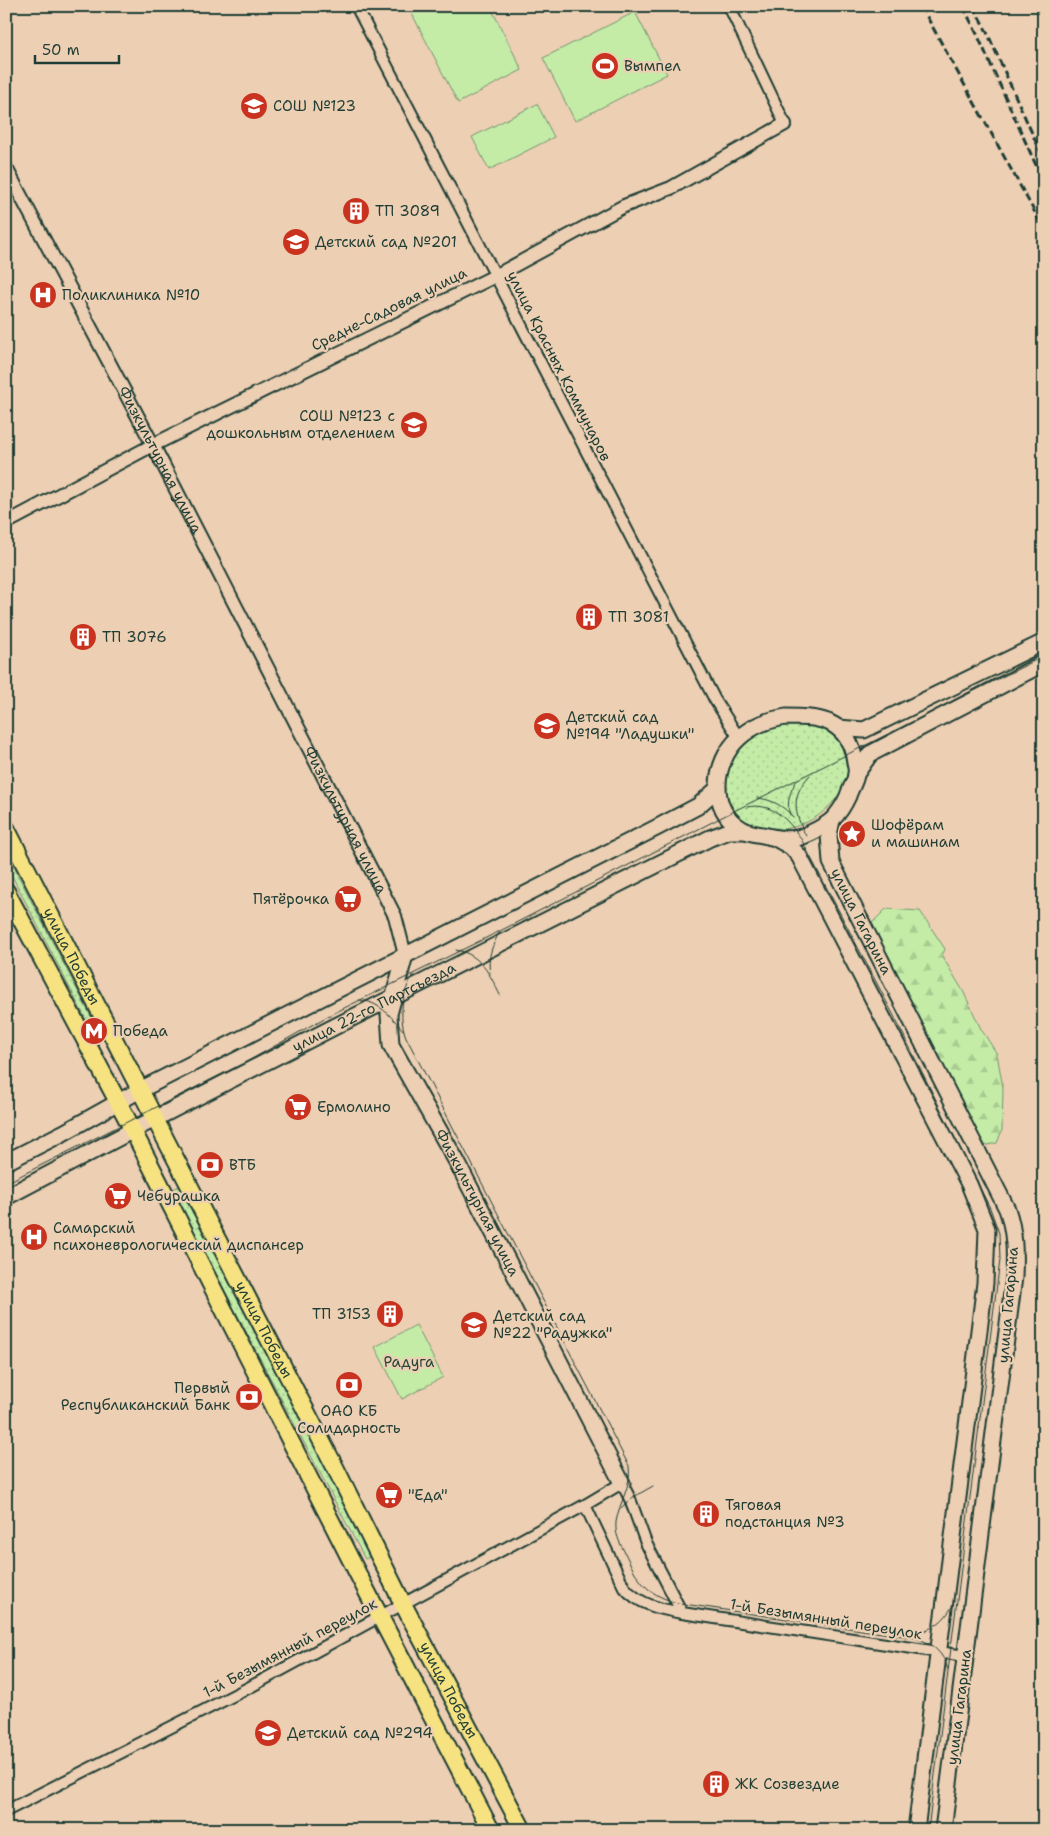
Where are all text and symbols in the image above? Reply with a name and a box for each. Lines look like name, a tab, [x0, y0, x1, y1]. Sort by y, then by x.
scale bar	[35, 32, 119, 64]
text: 50 m	[42, 40, 80, 60]
sports icon: Вымпел	[590, 51, 620, 81]
place label: Вымпел	[624, 56, 682, 76]
school or university icon: СОШ №123	[239, 91, 269, 121]
place label: СОШ №123	[273, 96, 356, 116]
building icon: ТП 3089	[341, 196, 371, 226]
place label: ТП 3089	[375, 201, 440, 221]
school or university icon: Детский сад №201	[281, 227, 311, 257]
place label: Детский сад №201	[315, 232, 457, 252]
street label: Средне-Садовая улица	[308, 262, 471, 355]
street label: улица Красных Коммунаров	[502, 267, 616, 465]
hospital icon: Поликлиника №10	[28, 280, 58, 310]
place label: Поликлиника №10	[62, 285, 200, 305]
street label: Физкультурная улица	[114, 383, 207, 537]
place label: СОШ №123 с дошкольным отделением	[206, 406, 395, 443]
school or university icon: СОШ №123 с дошкольным отделением	[399, 410, 429, 440]
building icon: ТП 3081	[574, 602, 604, 632]
place label: ТП 3081	[608, 607, 669, 627]
building icon: ТП 3076	[68, 622, 98, 652]
place label: ТП 3076	[102, 627, 167, 647]
place label: Детский сад №194 "Ладушки"	[566, 707, 694, 744]
school or university icon: Детский сад №194 "Ладушки"	[532, 711, 562, 741]
street label: Физкультурная улица	[299, 743, 392, 898]
place label: Шофёрам и машинам	[871, 815, 960, 852]
place icon: Шофёрам и машинам	[837, 819, 867, 849]
street label: улица Гагарина	[826, 865, 897, 979]
supermarket icon: Пятёрочка	[333, 884, 363, 914]
place label: Пятёрочка	[253, 889, 330, 909]
street label: улица Победы	[38, 904, 105, 1008]
street label: улица 22-го Партсъезда	[289, 957, 460, 1057]
metro station icon: Победа	[79, 1016, 109, 1046]
place label: Победа	[113, 1021, 168, 1041]
supermarket icon: Ермолино	[283, 1092, 313, 1122]
place label: Ермолино	[317, 1097, 391, 1117]
street label: Физкультурная улица	[430, 1126, 524, 1280]
bank icon: ВТБ	[195, 1150, 225, 1180]
place label: ВТБ	[229, 1155, 256, 1175]
supermarket icon: Чебурашка	[103, 1181, 133, 1211]
place label: Чебурашка	[137, 1186, 221, 1206]
place label: Самарский психоневрологический диспансер	[53, 1218, 304, 1255]
hospital icon: Самарский психоневрологический диспансер	[19, 1222, 49, 1252]
street label: улица Гагарина	[993, 1245, 1023, 1364]
street label: улица Победы	[231, 1278, 297, 1382]
building icon: ТП 3153	[375, 1299, 405, 1329]
place label: ТП 3153	[312, 1304, 371, 1324]
place label: Детский сад №22 "Радужка"	[493, 1306, 612, 1343]
school or university icon: Детский сад №22 "Радужка"	[459, 1310, 489, 1340]
park label: Радyга	[384, 1352, 435, 1372]
bank icon: ОАО КБ Солидарность	[334, 1370, 364, 1400]
place label: Первый Республиканский Банк	[61, 1378, 230, 1415]
bank icon: Первый Республиканский Банк	[234, 1382, 264, 1412]
place label: ОАО КБ Солидарность	[297, 1401, 401, 1438]
supermarket icon: "Еда"	[374, 1480, 404, 1510]
place label: "Еда"	[408, 1485, 448, 1505]
place label: Тяговая подстанция №3	[725, 1495, 845, 1532]
building icon: Тяговая подстанция №3	[691, 1499, 721, 1529]
street label: 1-й Безымянный переулок	[200, 1594, 381, 1702]
street label: 1-й Безымянный переулок	[728, 1594, 924, 1644]
street label: улица Победы	[415, 1638, 483, 1742]
street label: улица Гагарина	[942, 1647, 976, 1766]
school or university icon: Детский сад №294	[253, 1718, 283, 1748]
place label: Детский сад №294	[287, 1723, 433, 1743]
building icon: ЖК Созвездие	[701, 1769, 731, 1799]
place label: ЖК Созвездие	[735, 1774, 840, 1794]

